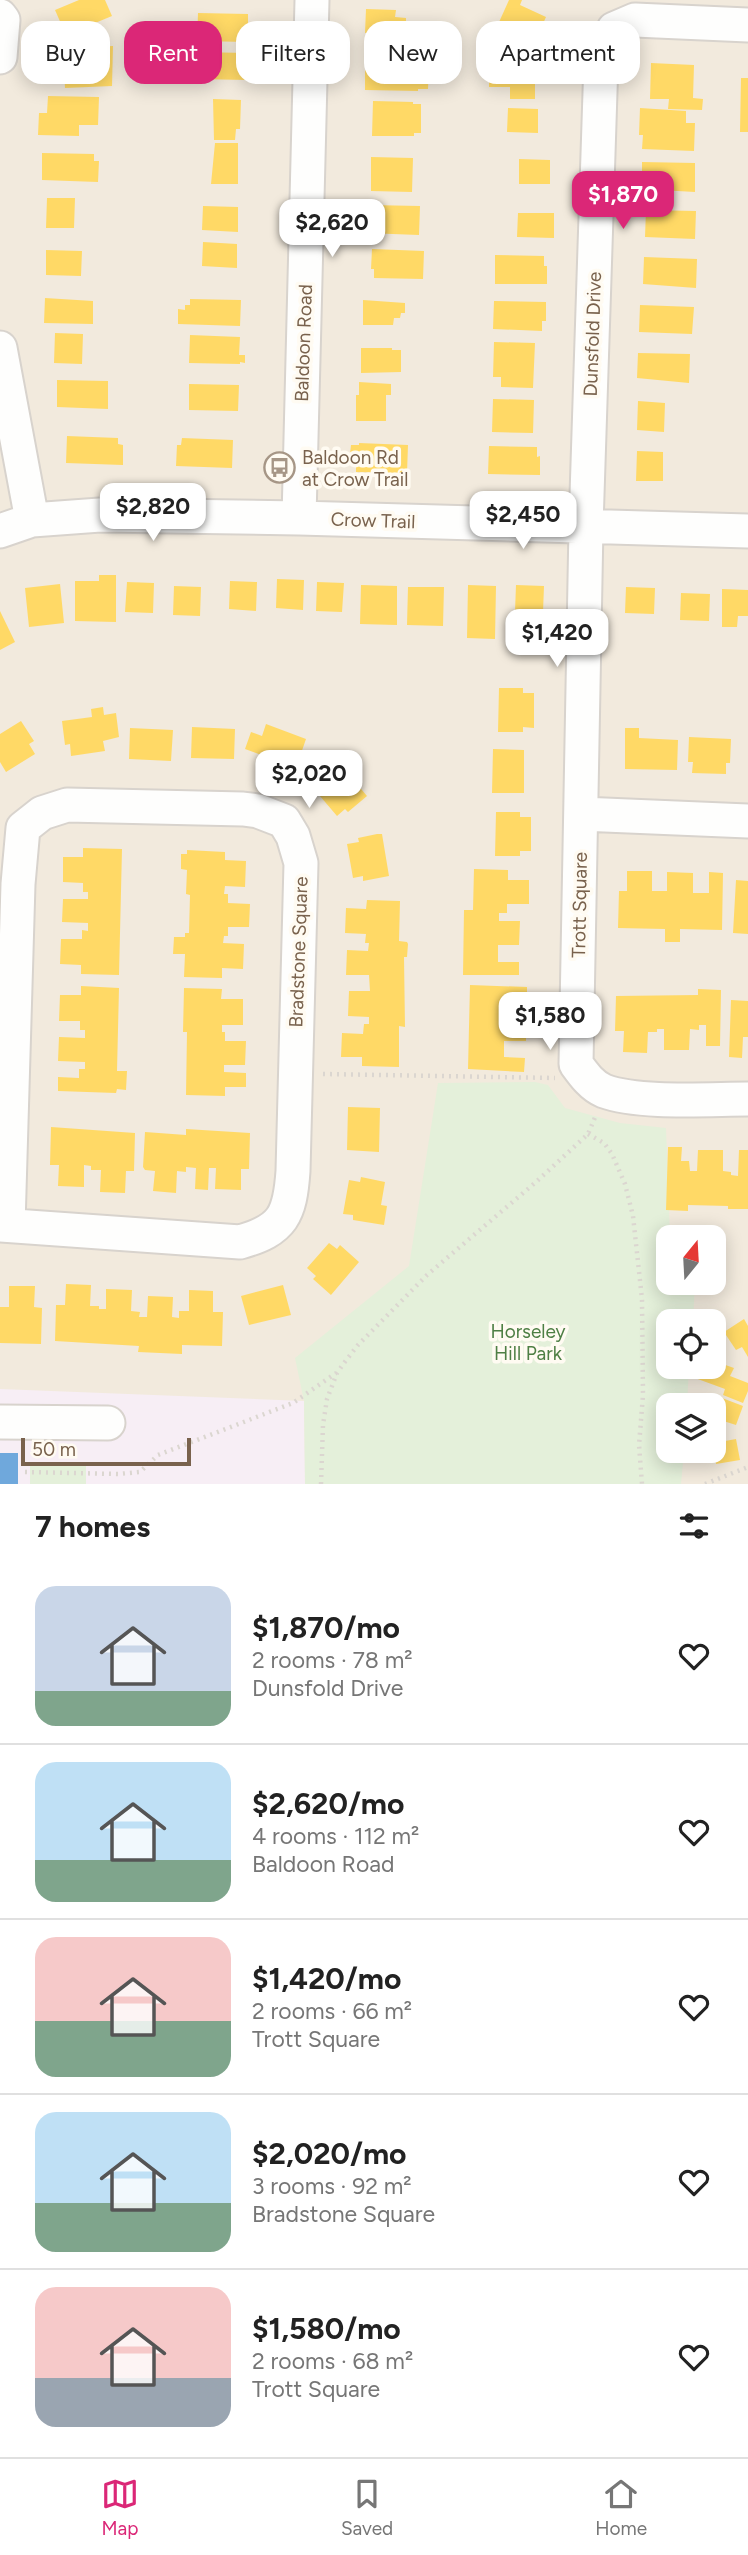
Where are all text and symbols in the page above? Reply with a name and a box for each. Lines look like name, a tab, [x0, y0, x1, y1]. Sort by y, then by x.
chip: Buy	[21, 21, 110, 84]
chip: Rent	[124, 21, 222, 84]
chip: Filters	[236, 21, 350, 84]
chip: New	[364, 21, 462, 84]
chip: Apartment	[476, 21, 640, 84]
pin: $1,870	[566, 172, 680, 231]
text: $1,870	[588, 180, 658, 208]
pin: $2,620	[275, 200, 389, 259]
text: $2,620	[295, 208, 369, 236]
street label: Dunsfold Drive	[579, 271, 606, 397]
street label: Baldoon Road	[290, 284, 317, 402]
place label: Baldoon Rd at Crow Trail	[302, 446, 408, 491]
bus stop icon: Baldoon Rd at Crow Trail	[262, 451, 296, 485]
pin: $2,820	[96, 484, 210, 543]
pin: $2,450	[466, 491, 580, 551]
text: $2,820	[116, 492, 190, 520]
text: $2,450	[486, 500, 560, 528]
street label: Crow Trail	[330, 508, 416, 533]
pin: $1,420	[500, 610, 614, 669]
text: $1,420	[521, 618, 593, 646]
pin: $2,020	[252, 750, 366, 810]
text: $2,020	[271, 759, 347, 787]
street label: Trott Square	[567, 852, 592, 958]
street label: Bradstone Square	[284, 876, 313, 1028]
pin: $1,580	[493, 992, 607, 1052]
text: $1,580	[515, 1001, 585, 1029]
north arrow	[656, 1225, 726, 1295]
map controls	[656, 1225, 726, 1463]
button: locate	[656, 1309, 726, 1379]
park label: Horseley Hill Park	[490, 1320, 566, 1365]
button: layers	[656, 1393, 726, 1463]
scale bar	[21, 1435, 191, 1467]
text: 50 m	[32, 1438, 76, 1461]
icon: filters	[675, 1507, 713, 1545]
text: 7 homes	[35, 1508, 150, 1545]
text: $1,870/mo	[252, 1609, 400, 1646]
icon: home	[91, 1614, 175, 1698]
icon: heart	[675, 1637, 713, 1675]
text: 2 rooms · 78 m²	[252, 1646, 413, 1674]
text: Dunsfold Drive	[252, 1674, 403, 1702]
text: $2,620/mo	[252, 1785, 404, 1822]
icon: home	[91, 1790, 175, 1874]
icon: heart	[675, 1813, 713, 1851]
text: 4 rooms · 112 m²	[252, 1822, 419, 1850]
text: Baldoon Road	[252, 1850, 394, 1878]
text: $1,420/mo	[252, 1960, 401, 1997]
icon: home	[91, 1965, 175, 2049]
icon: heart	[675, 1988, 713, 2026]
text: 2 rooms · 66 m²	[252, 1997, 412, 2025]
text: Trott Square	[252, 2025, 380, 2053]
text: $2,020/mo	[252, 2135, 407, 2172]
icon: home	[91, 2140, 175, 2224]
icon: heart	[675, 2163, 713, 2201]
text: 3 rooms · 92 m²	[252, 2172, 412, 2200]
text: Bradstone Square	[252, 2200, 435, 2228]
text: $1,580/mo	[252, 2310, 401, 2347]
icon: home	[91, 2315, 175, 2399]
icon: heart	[675, 2338, 713, 2376]
text: 2 rooms · 68 m²	[252, 2347, 413, 2375]
text: Trott Square	[252, 2375, 380, 2403]
tab: Map	[101, 2475, 139, 2540]
tab: Saved	[341, 2475, 393, 2540]
tab: Home	[595, 2475, 647, 2540]

